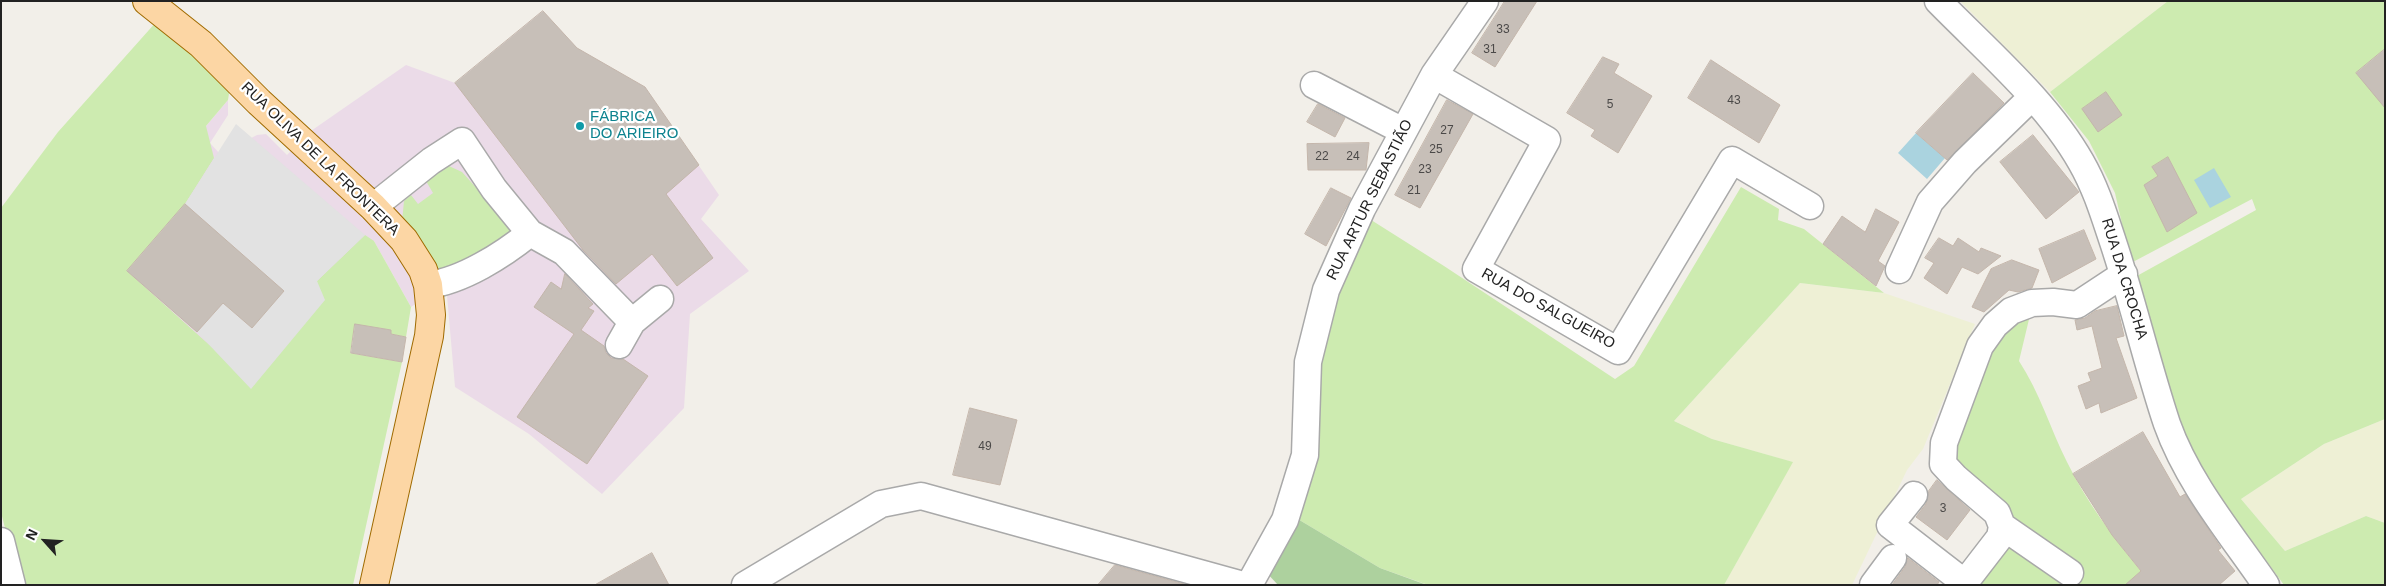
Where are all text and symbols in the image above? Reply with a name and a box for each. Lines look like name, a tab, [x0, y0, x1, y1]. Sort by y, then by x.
house number: 33	[1496, 23, 1510, 37]
house number: 31	[1483, 43, 1497, 57]
street label: RUA OLIVA DE LA FRONTERA	[237, 79, 403, 239]
house number: 43	[1727, 94, 1741, 108]
house number: 5	[1607, 98, 1613, 112]
place label: FÁBRICA DO ARIEIRO	[590, 108, 678, 143]
street label: RUA ARTUR SEBASTIÃO	[1323, 117, 1417, 283]
marker: FÁBRICA DO ARIEIRO	[574, 120, 586, 132]
house number: 27	[1440, 124, 1454, 138]
house number: 25	[1429, 143, 1443, 157]
house number: 22	[1315, 150, 1329, 164]
house number: 24	[1346, 150, 1360, 164]
house number: 23	[1418, 163, 1432, 177]
house number: 21	[1407, 184, 1421, 198]
street label: RUA DA CROCHA	[2097, 216, 2151, 342]
street label: RUA DO SALGUEIRO	[1478, 265, 1618, 353]
house number: 49	[978, 440, 992, 454]
house number: 3	[1940, 502, 1946, 516]
north arrow	[20, 516, 70, 566]
text: N	[22, 526, 41, 542]

